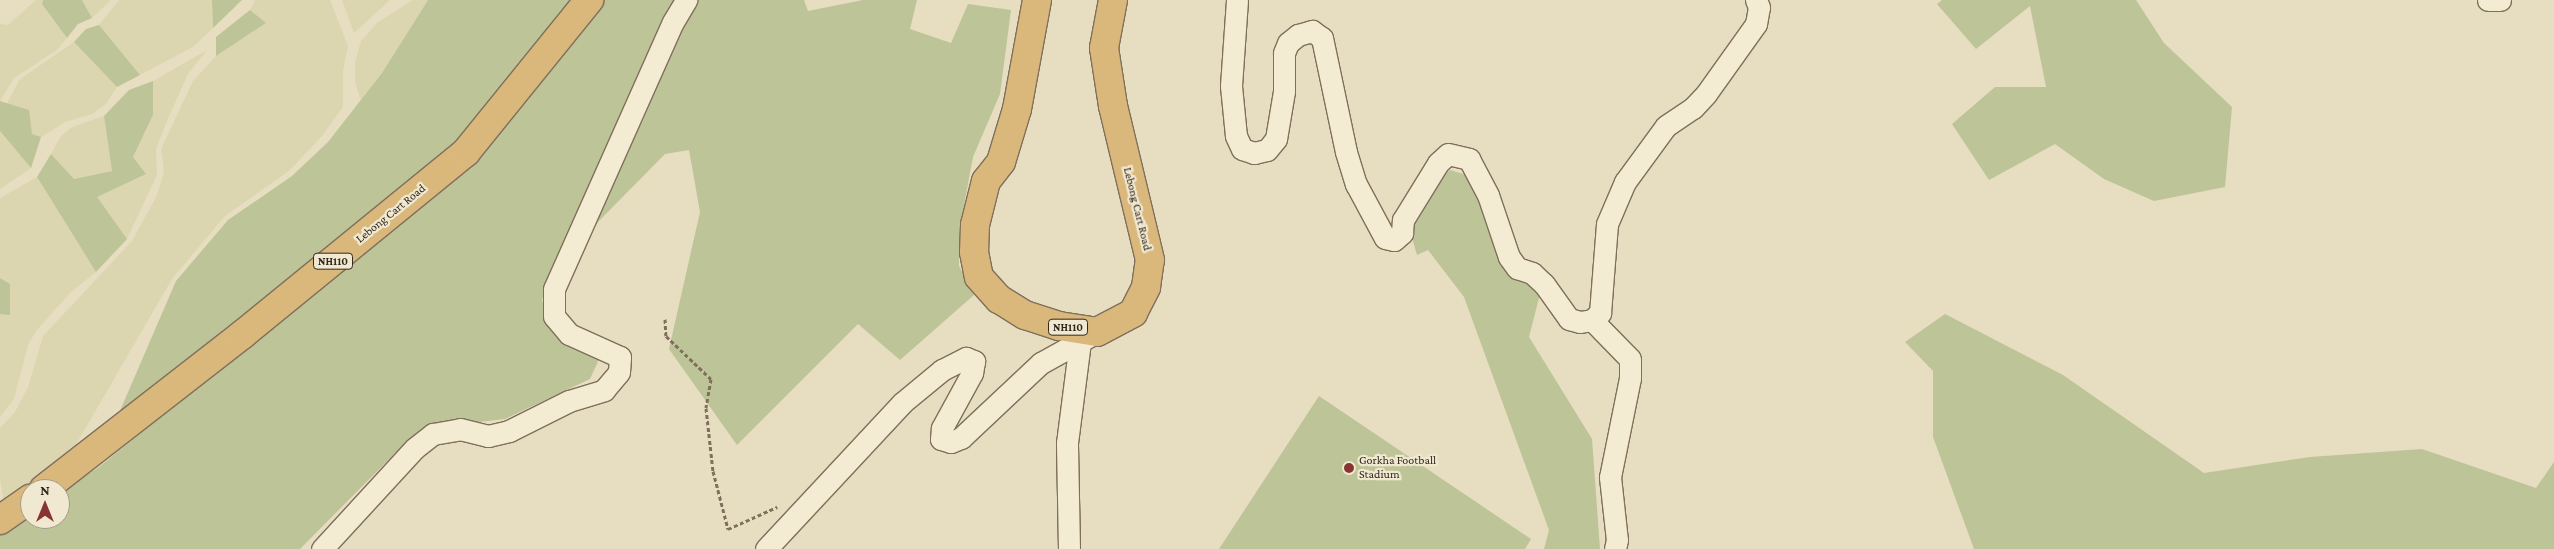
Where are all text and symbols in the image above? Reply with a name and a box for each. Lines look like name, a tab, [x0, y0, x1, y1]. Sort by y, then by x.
street label: Lebong Cart Road	[1120, 166, 1154, 252]
street label: Lebong Cart Road	[353, 182, 429, 246]
road number: NH110	[313, 252, 353, 270]
road number: NH110	[1048, 318, 1088, 336]
place label: Gorkha Football Stadium	[1359, 454, 1436, 482]
marker: Gorkha Football Stadium	[1343, 462, 1355, 474]
north arrow	[20, 479, 70, 529]
text: N	[40, 482, 50, 498]

